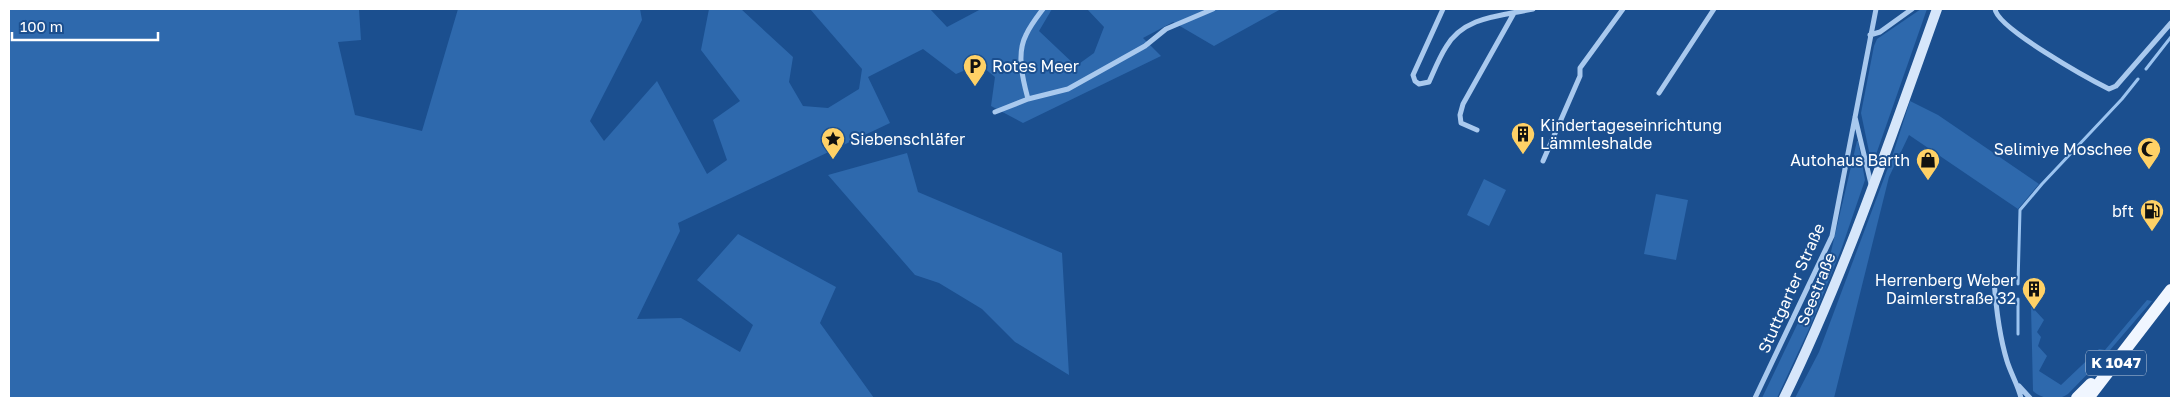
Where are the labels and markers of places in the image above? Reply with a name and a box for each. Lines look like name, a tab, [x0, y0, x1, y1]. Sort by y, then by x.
parking icon: Rotes Meer	[962, 53, 988, 87]
place label: Rotes Meer	[992, 56, 1079, 76]
place label: Kindertageseinrichtung Lämmleshalde	[1540, 115, 1722, 153]
building icon: Kindertageseinrichtung Lämmleshalde	[1510, 121, 1536, 155]
place icon: Siebenschläfer	[820, 126, 846, 160]
place label: Siebenschläfer	[850, 129, 965, 149]
mosque icon: Selimiye Moschee	[2136, 136, 2162, 170]
place label: Selimiye Moschee	[1994, 139, 2132, 159]
shop icon: Autohaus Barth	[1915, 147, 1941, 181]
place label: Autohaus Barth	[1790, 150, 1910, 170]
fuel station icon: bft	[2139, 198, 2165, 232]
place label: bft	[2112, 201, 2134, 221]
place label: Herrenberg Weber Daimlerstraße 32	[1875, 270, 2016, 308]
building icon: Herrenberg Weber Daimlerstraße 32	[2021, 276, 2047, 310]

